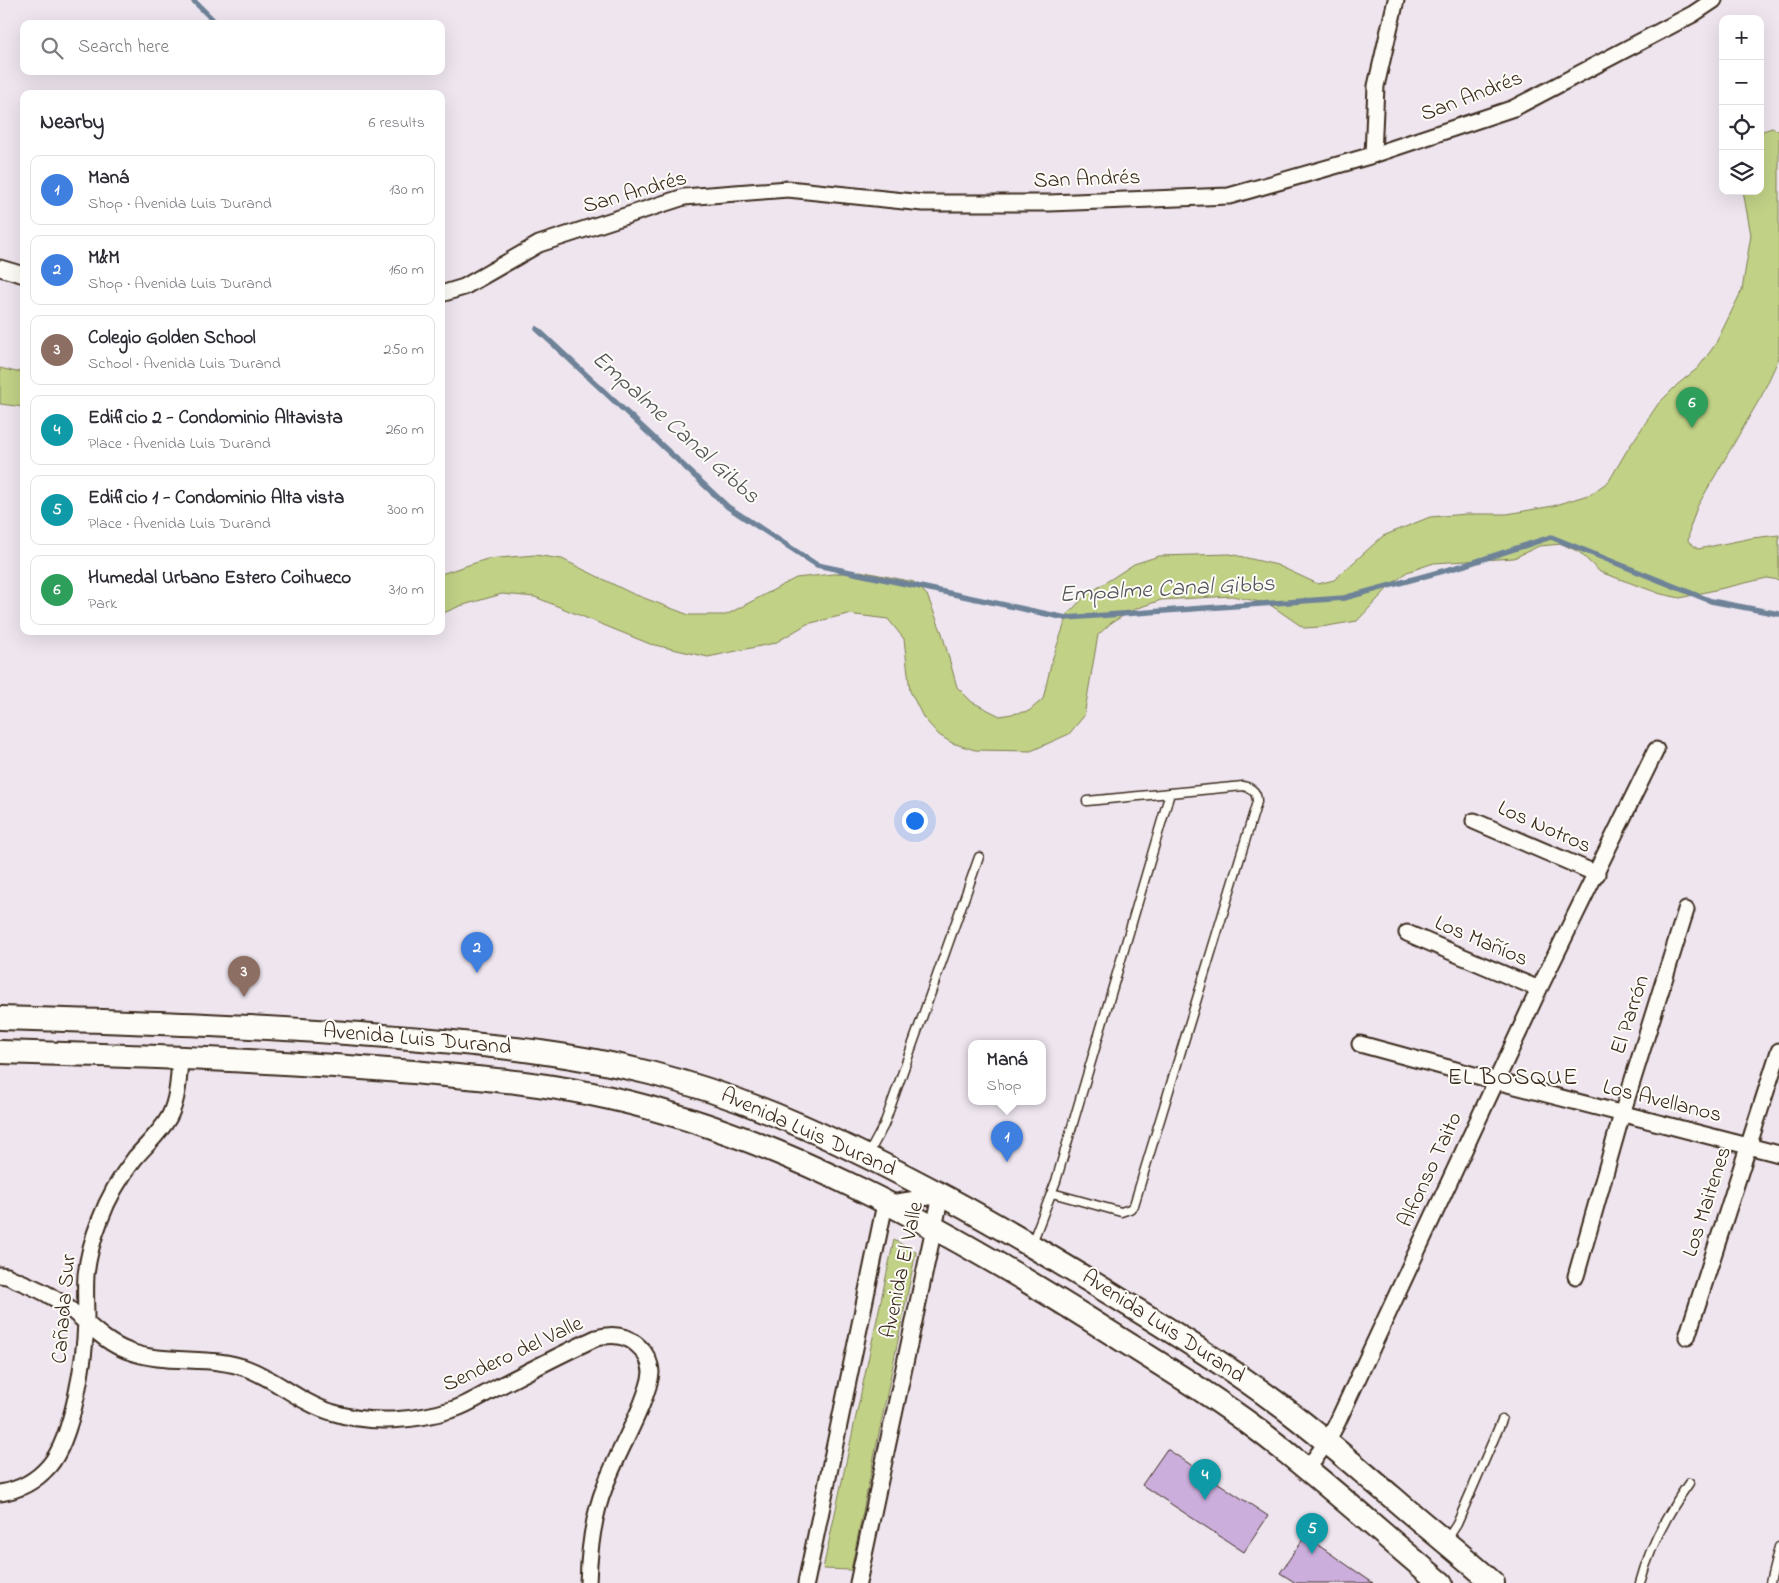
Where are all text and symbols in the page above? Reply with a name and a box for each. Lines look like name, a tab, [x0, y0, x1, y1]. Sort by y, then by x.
map controls	[1719, 15, 1764, 195]
button: +	[1719, 15, 1764, 60]
search box	[20, 20, 445, 75]
icon: search	[38, 34, 66, 62]
text: Search here	[78, 34, 169, 61]
button: −	[1719, 60, 1764, 105]
street label: San Andrés	[1416, 63, 1528, 131]
button: locate	[1719, 105, 1764, 150]
text: Nearby	[40, 108, 104, 138]
text: 6 results	[368, 111, 425, 135]
button: layers	[1719, 150, 1764, 195]
street label: San Andrés	[1033, 162, 1141, 198]
street label: San Andrés	[579, 163, 691, 223]
text: Maná	[88, 165, 129, 192]
text: 1	[54, 178, 60, 202]
text: 130 m	[389, 178, 424, 202]
text: Shop · Avenida Luis Durand	[88, 192, 272, 216]
text: M&M	[88, 245, 120, 272]
text: 2	[53, 258, 61, 282]
text: 160 m	[389, 258, 424, 282]
text: Shop · Avenida Luis Durand	[88, 272, 272, 296]
text: Colegio Golden School	[88, 325, 256, 352]
text: 3	[54, 338, 60, 362]
text: 250 m	[384, 338, 424, 362]
water label: Empalme Canal Gibbs	[583, 343, 767, 514]
text: School · Avenida Luis Durand	[88, 352, 281, 376]
pin: 6	[1676, 387, 1708, 428]
text: Edificio 2 - Condominio Altavista	[88, 405, 343, 432]
text: 4	[54, 418, 60, 442]
text: 260 m	[386, 418, 424, 442]
text: Place · Avenida Luis Durand	[88, 432, 271, 456]
text: Edificio 1 - Condominio Alta vista	[88, 485, 344, 512]
text: 5	[52, 498, 62, 522]
text: 300 m	[387, 498, 424, 522]
text: Place · Avenida Luis Durand	[88, 512, 271, 536]
text: Humedal Urbano Estero Coihueco	[88, 565, 351, 592]
water label: Empalme Canal Gibbs	[1058, 567, 1276, 613]
text: 6	[53, 578, 61, 602]
text: 310 m	[389, 578, 424, 602]
text: Park	[88, 592, 117, 616]
street label: Los Notros	[1492, 793, 1596, 863]
your location	[902, 808, 928, 834]
street label: Los Mañíos	[1429, 908, 1533, 976]
pin: 2	[461, 932, 493, 973]
pin: 3	[228, 956, 260, 997]
street label: El Parrón	[1603, 971, 1659, 1059]
street label: Avenida Luis Durand	[321, 1016, 513, 1064]
popup	[968, 1040, 1046, 1105]
text: Maná	[987, 1047, 1027, 1074]
district label: EL BOSQUE	[1448, 1061, 1578, 1096]
street label: Los Avellanos	[1599, 1072, 1725, 1132]
text: Shop	[987, 1074, 1022, 1098]
street label: Avenida Luis Durand	[715, 1080, 901, 1186]
street label: Alfonso Taito	[1390, 1107, 1472, 1233]
pin: 1	[991, 1121, 1023, 1162]
street label: Los Maitenes	[1675, 1143, 1741, 1261]
street label: Avenida El Valle	[873, 1199, 933, 1341]
street label: Cañada Sur	[44, 1253, 86, 1365]
street label: Avenida Luis Durand	[1075, 1262, 1251, 1392]
street label: Sendero del Valle	[437, 1308, 589, 1402]
pin: 4	[1189, 1459, 1221, 1500]
pin: 5	[1296, 1513, 1328, 1554]

